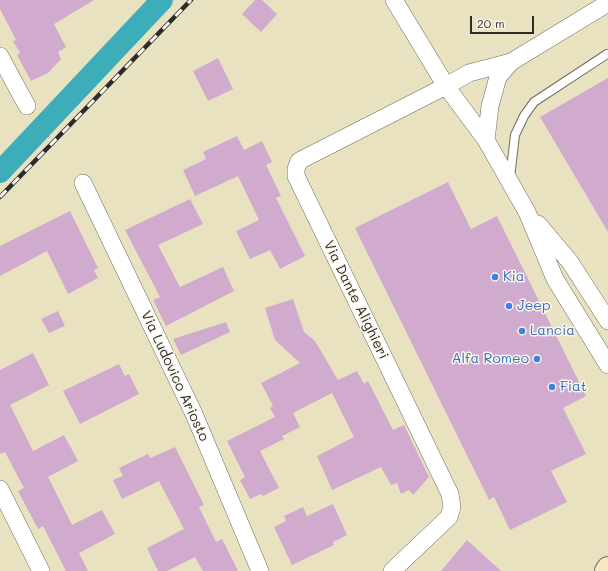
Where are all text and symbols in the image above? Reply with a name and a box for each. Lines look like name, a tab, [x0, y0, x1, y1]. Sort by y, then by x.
scale bar	[472, 8, 536, 34]
text: 20 m	[477, 15, 505, 31]
street label: Via Dante Alighieri	[320, 238, 392, 362]
place label: Kia	[503, 269, 525, 285]
marker: Kia	[490, 272, 500, 282]
place label: Jeep	[517, 298, 551, 314]
marker: Jeep	[504, 301, 514, 311]
street label: Via Ludovico Ariosto	[137, 308, 213, 444]
place label: Lancia	[530, 323, 575, 339]
marker: Lancia	[517, 326, 527, 336]
place label: Alfa Romeo	[452, 351, 529, 367]
marker: Alfa Romeo	[532, 354, 542, 364]
place label: Fiat	[560, 379, 587, 395]
marker: Fiat	[547, 382, 557, 392]

